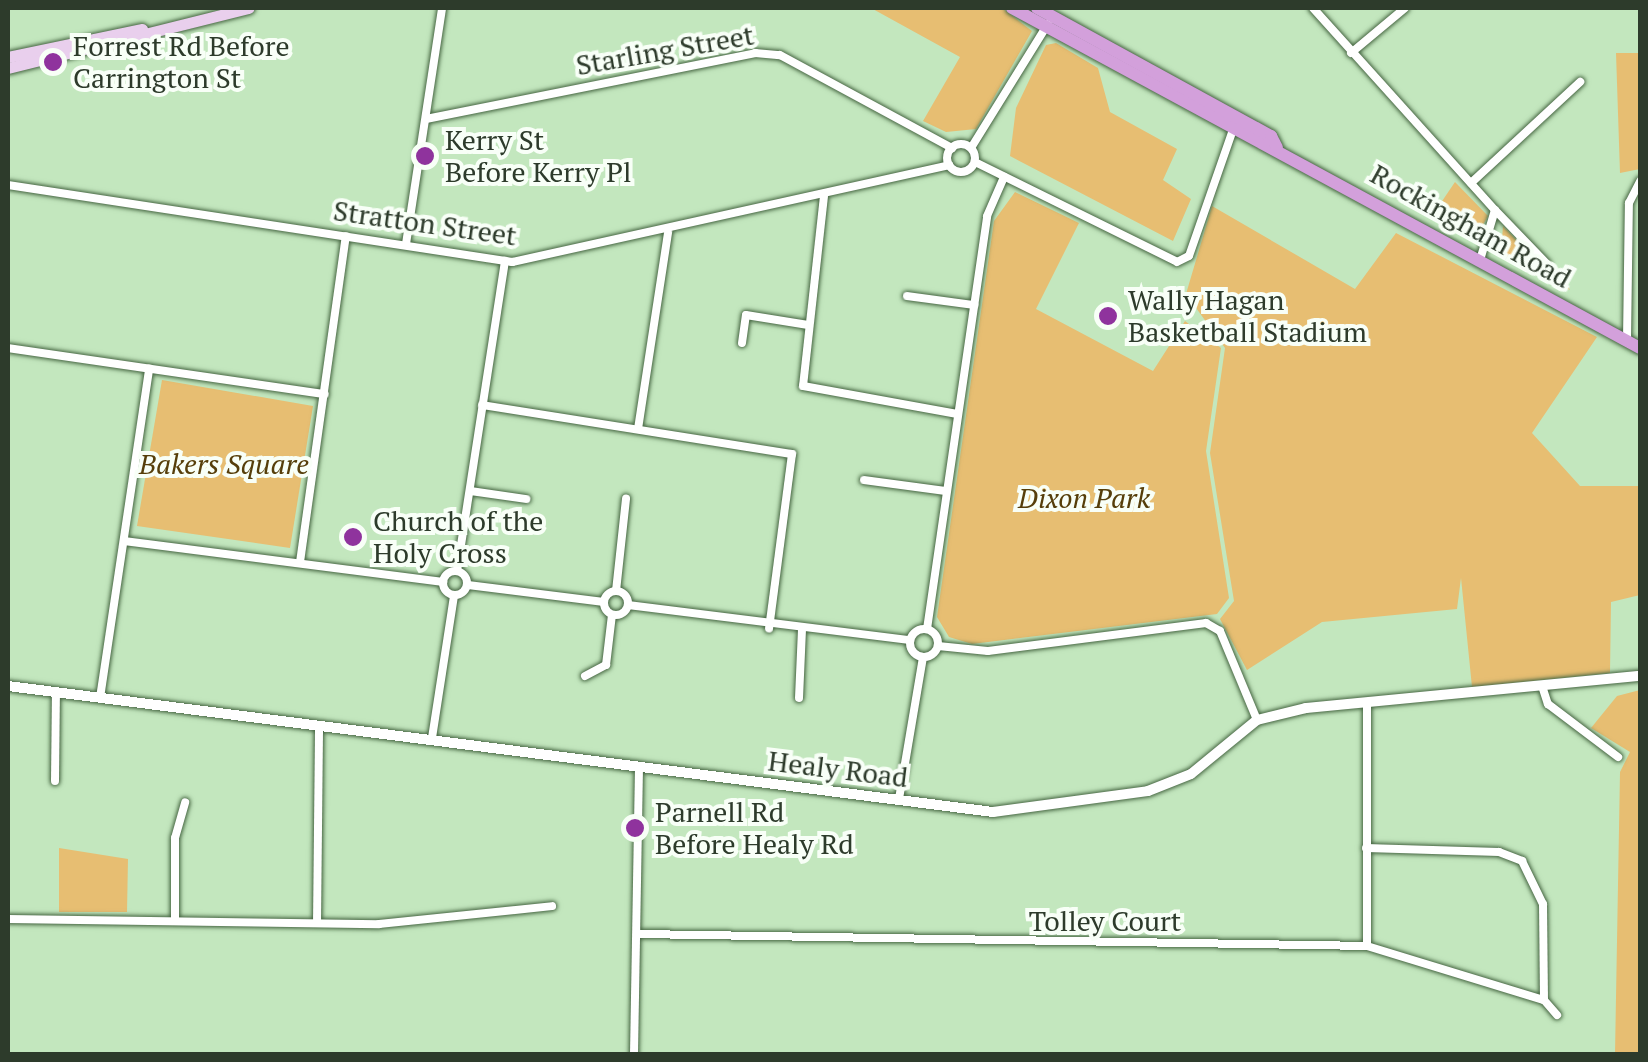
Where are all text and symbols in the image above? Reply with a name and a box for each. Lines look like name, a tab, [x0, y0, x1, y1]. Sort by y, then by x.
street label: Starling Street	[573, 18, 757, 82]
place label: Forrest Rd Before Carrington St	[73, 29, 289, 95]
marker: Forrest Rd Before Carrington St	[42, 51, 64, 73]
place label: Kerry St Before Kerry Pl	[445, 123, 631, 189]
marker: Kerry St Before Kerry Pl	[414, 145, 436, 167]
street label: Rockingham Road	[1365, 157, 1577, 295]
street label: Stratton Street	[331, 194, 519, 252]
place label: Wally Hagan Basketball Stadium	[1128, 283, 1367, 349]
marker: Wally Hagan Basketball Stadium	[1097, 305, 1119, 327]
park label: Bakers Square	[139, 447, 309, 481]
park label: Dixon Park	[1018, 481, 1150, 515]
place label: Church of the Holy Cross	[373, 504, 543, 570]
marker: Church of the Holy Cross	[342, 526, 364, 548]
street label: Healy Road	[766, 744, 910, 794]
place label: Parnell Rd Before Healy Rd	[655, 795, 854, 861]
marker: Parnell Rd Before Healy Rd	[624, 817, 646, 839]
street label: Tolley Court	[1029, 904, 1181, 938]

